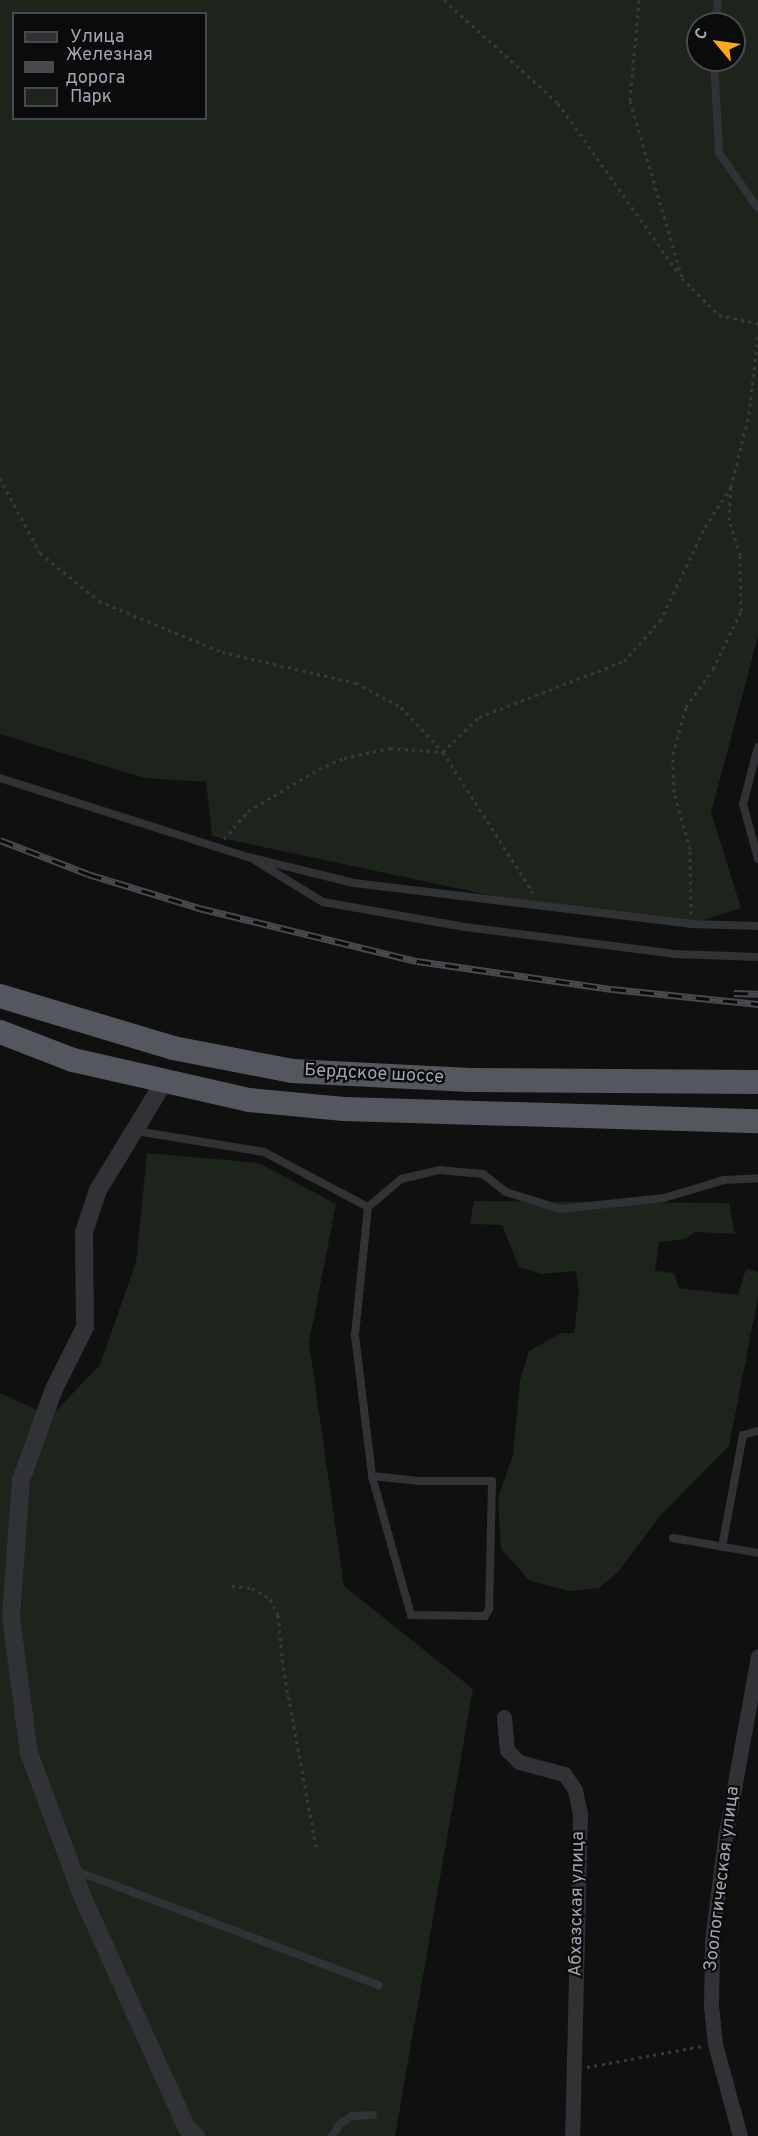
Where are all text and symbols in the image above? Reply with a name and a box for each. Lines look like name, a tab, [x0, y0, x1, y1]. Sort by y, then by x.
legend	[12, 12, 207, 120]
north arrow	[686, 12, 746, 72]
text: С	[691, 25, 713, 44]
text: Улица	[70, 26, 124, 49]
text: Железная дорога	[66, 44, 153, 90]
text: Парк	[70, 86, 112, 109]
street label: Бердское шоссе	[304, 1061, 444, 1089]
street label: Зоологическая улица	[701, 1785, 745, 1973]
street label: Абхазская улица	[566, 1831, 590, 1977]

